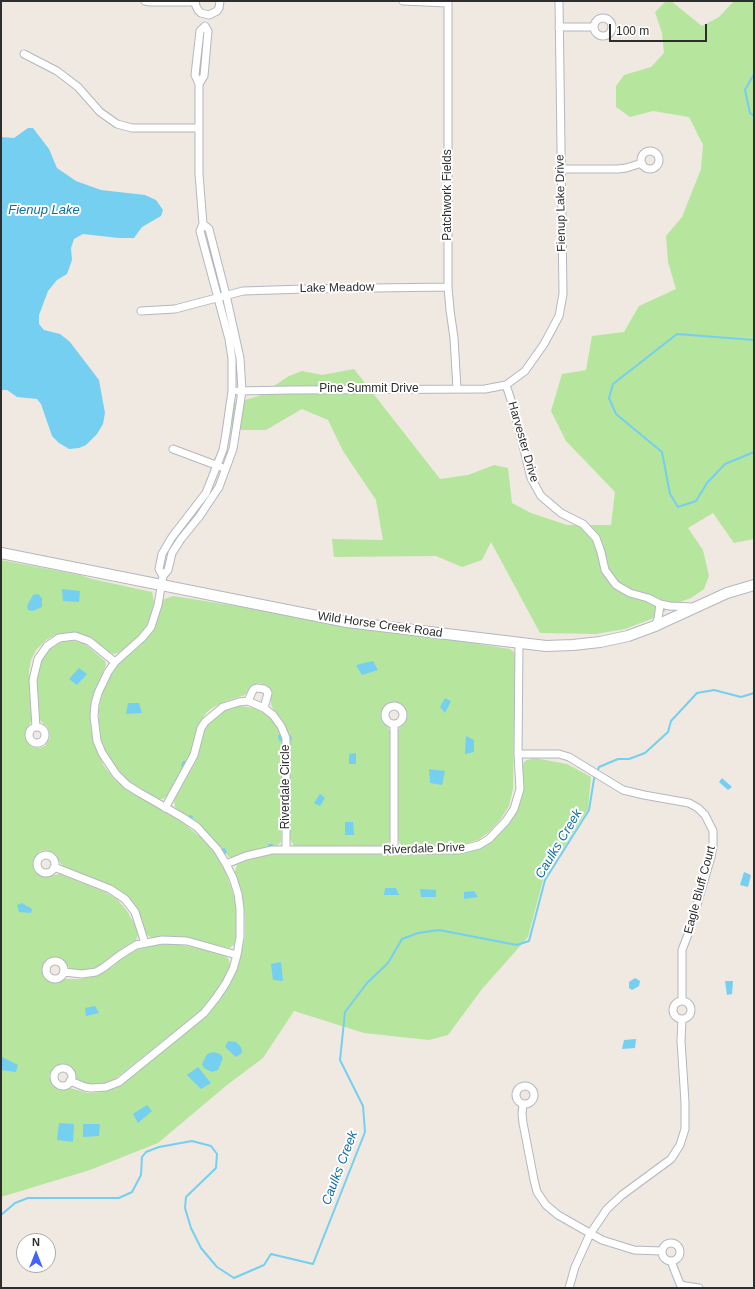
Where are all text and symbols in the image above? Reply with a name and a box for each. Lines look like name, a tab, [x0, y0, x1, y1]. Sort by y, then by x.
scale bar	[611, 16, 709, 42]
text: 100 m	[616, 24, 649, 38]
street label: Patchwork Fields	[441, 149, 455, 241]
street label: Fienup Lake Drive	[553, 154, 569, 252]
water label: Fienup Lake	[8, 202, 80, 218]
street label: Lake Meadow	[300, 280, 374, 296]
street label: Pine Summit Drive	[319, 382, 419, 396]
street label: Harvester Drive	[505, 400, 541, 484]
street label: Wild Horse Creek Road	[317, 609, 443, 641]
street label: Riverdale Circle	[279, 745, 293, 829]
water label: Caulks Creek	[532, 807, 586, 881]
street label: Riverdale Drive	[383, 840, 465, 858]
street label: Eagle Bluff Court	[681, 844, 719, 936]
water label: Caulks Creek	[319, 1129, 361, 1207]
north arrow	[16, 1233, 56, 1273]
text: N	[32, 1236, 40, 1248]

